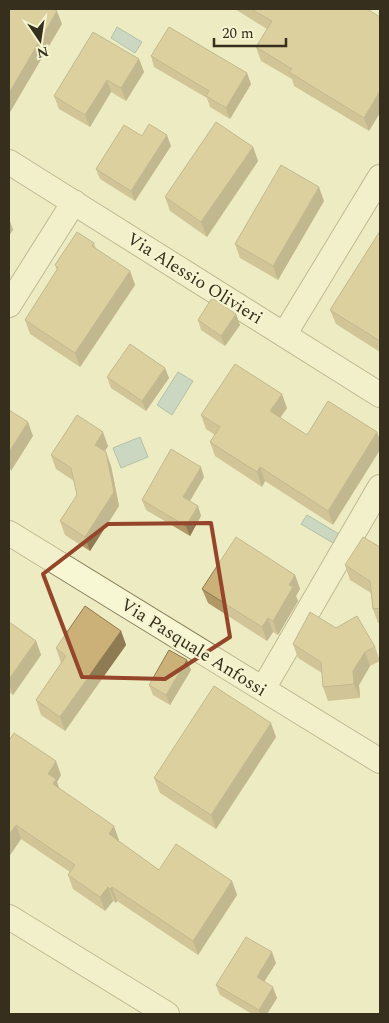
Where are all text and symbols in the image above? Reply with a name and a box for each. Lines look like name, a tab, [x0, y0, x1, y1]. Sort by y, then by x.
north arrow	[15, 15, 65, 65]
scale bar	[214, 15, 286, 47]
text: 20 m	[222, 22, 254, 45]
text: N	[35, 41, 51, 64]
street label: Via Alessio Olivieri	[121, 226, 268, 331]
street label: Via Pasquale Anfossi	[115, 591, 272, 703]

